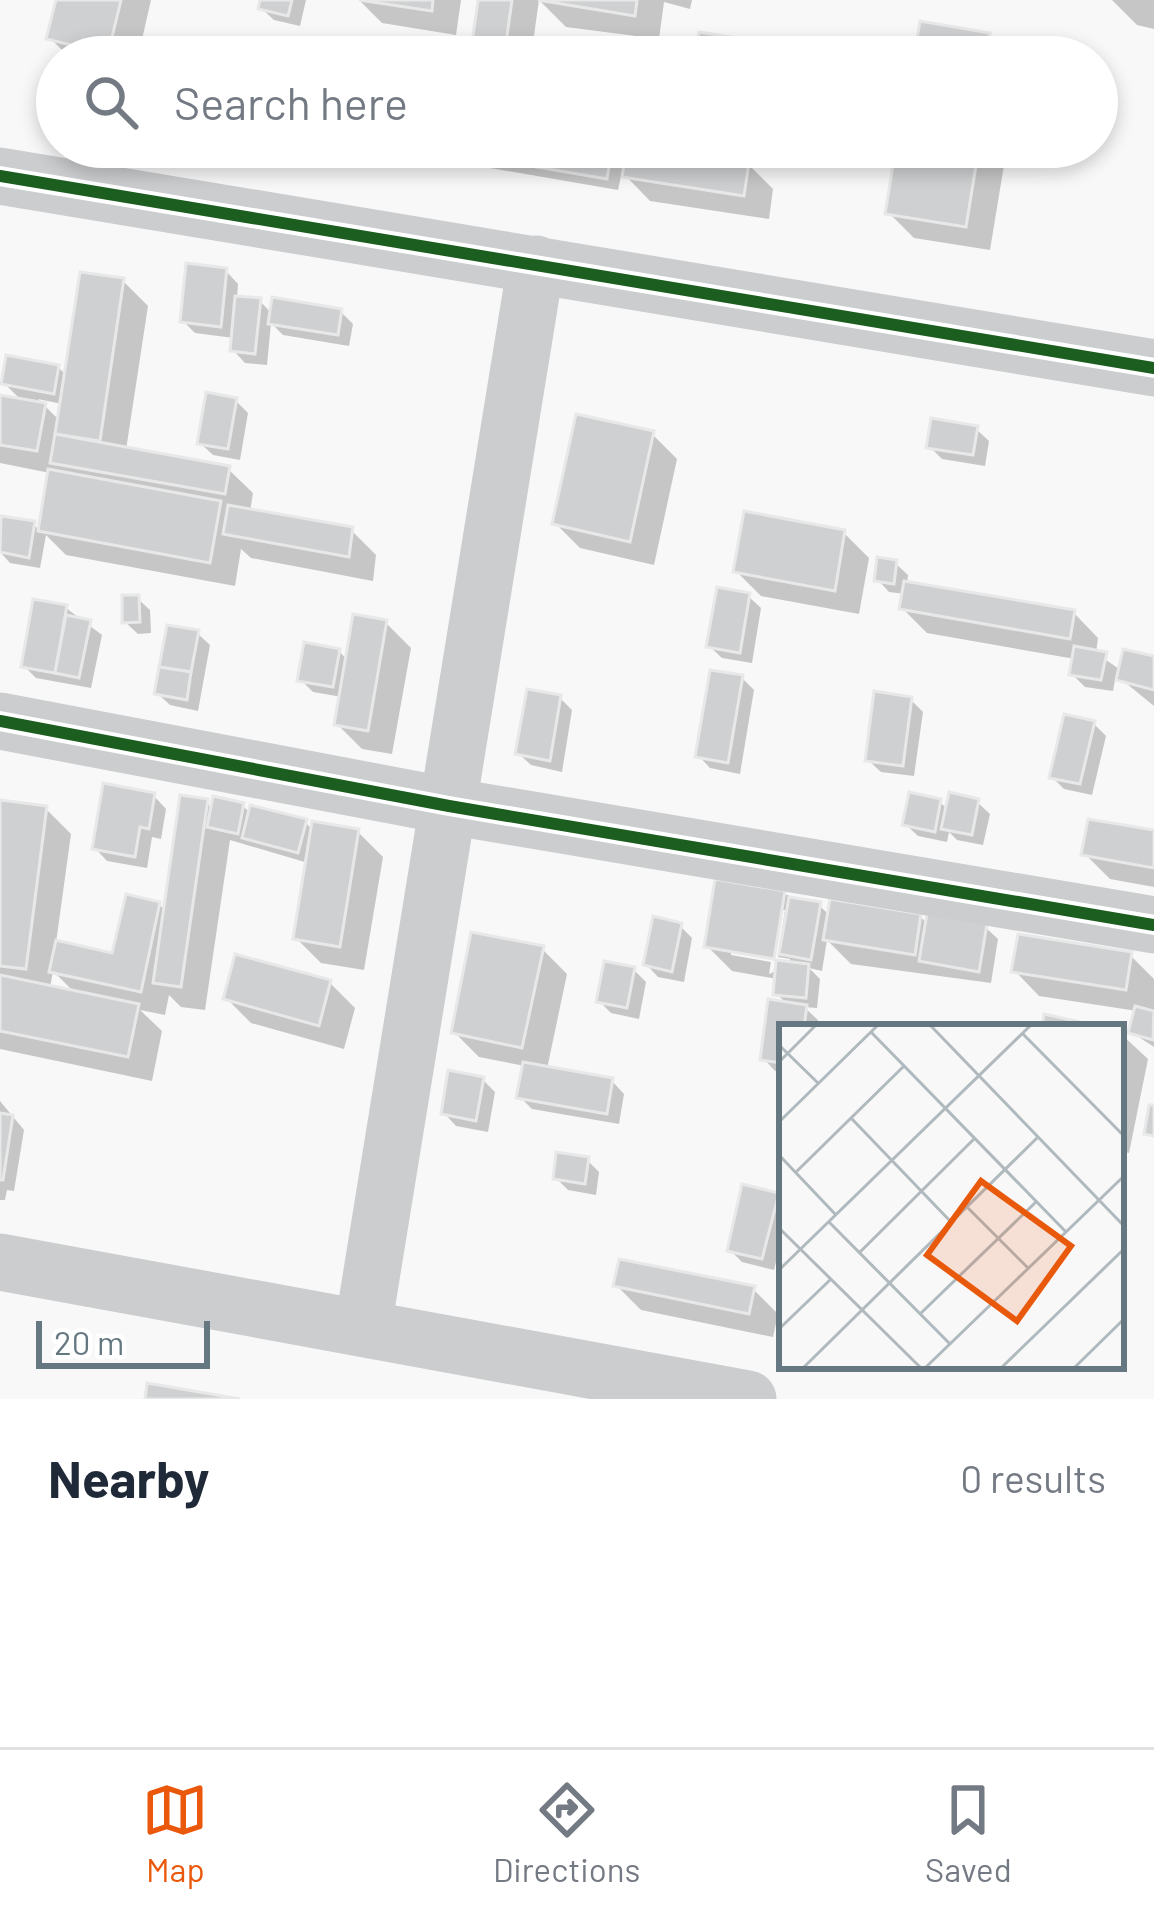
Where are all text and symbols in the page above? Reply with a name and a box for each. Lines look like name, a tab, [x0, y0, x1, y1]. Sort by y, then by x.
search box	[36, 36, 1118, 168]
icon: search	[78, 69, 144, 135]
text: Search here	[174, 75, 408, 129]
inset map	[779, 1024, 1124, 1369]
scale bar	[36, 1315, 210, 1368]
text: 20 m	[54, 1322, 124, 1362]
text: Nearby	[48, 1447, 209, 1508]
text: 0 results	[960, 1454, 1106, 1501]
tab: Map	[142, 1777, 208, 1889]
tab: Directions	[493, 1777, 640, 1889]
tab: Saved	[925, 1777, 1012, 1889]

